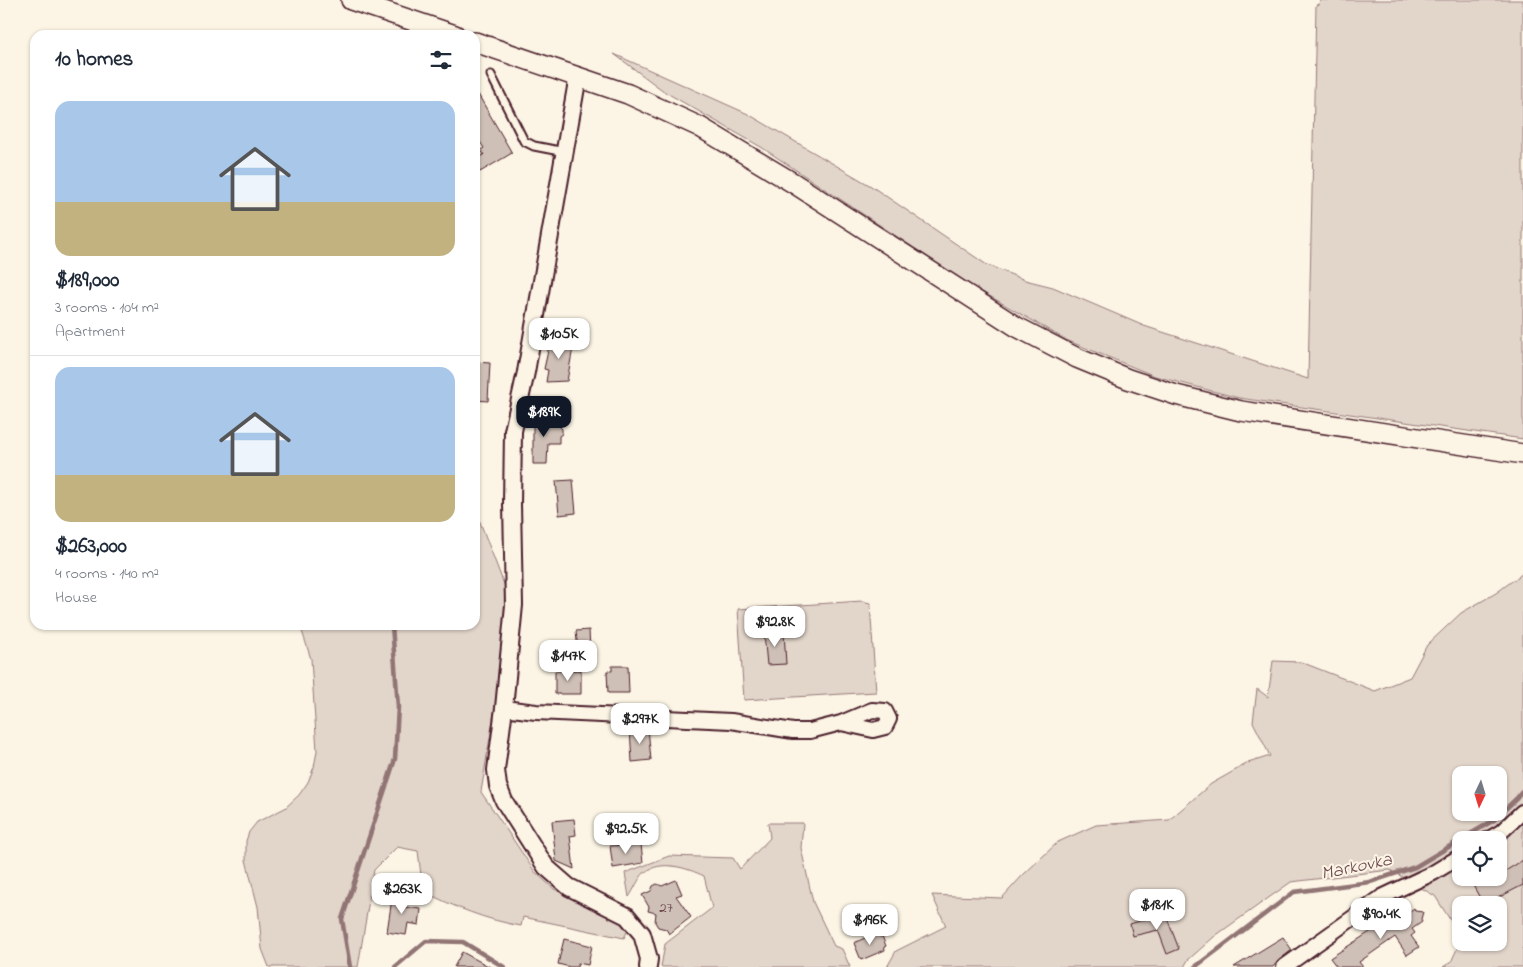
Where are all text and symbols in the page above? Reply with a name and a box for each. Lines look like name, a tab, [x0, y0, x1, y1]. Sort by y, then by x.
text: 10 homes	[55, 45, 133, 75]
icon: filters	[427, 46, 455, 74]
icon: home	[210, 134, 300, 224]
text: $189,000	[55, 266, 119, 296]
text: 3 rooms · 104 m²	[55, 296, 159, 320]
pin: $105K	[524, 318, 594, 360]
text: Apartment	[55, 320, 125, 344]
text: $105K	[540, 322, 578, 346]
pin: $189K	[509, 396, 579, 438]
icon: home	[210, 399, 300, 489]
text: $189K	[527, 400, 561, 424]
text: $263,000	[55, 532, 127, 562]
text: 4 rooms · 140 m²	[55, 562, 159, 586]
text: House	[55, 586, 97, 610]
pin: $92.8K	[734, 606, 816, 648]
text: $92.8K	[755, 610, 795, 634]
pin: $147K	[533, 640, 603, 682]
text: $147K	[550, 644, 586, 668]
pin: $297K	[605, 702, 675, 745]
text: $297K	[622, 707, 658, 731]
north arrow	[1452, 766, 1508, 821]
map controls	[1452, 766, 1507, 951]
pin: $92.5K	[585, 812, 667, 855]
text: $92.5K	[605, 817, 647, 841]
button: locate	[1452, 831, 1507, 886]
water label: Markovka	[1319, 847, 1395, 888]
pin: $263K	[367, 872, 437, 915]
text: $263K	[382, 877, 422, 901]
pin: $181K	[1122, 888, 1192, 931]
text: $181K	[1140, 893, 1174, 917]
button: layers	[1452, 896, 1507, 951]
house number: 27	[659, 897, 673, 919]
pin: $90.4K	[1340, 898, 1422, 940]
text: $90.4K	[1361, 902, 1401, 926]
pin: $196K	[835, 904, 905, 946]
text: $196K	[853, 908, 887, 932]

